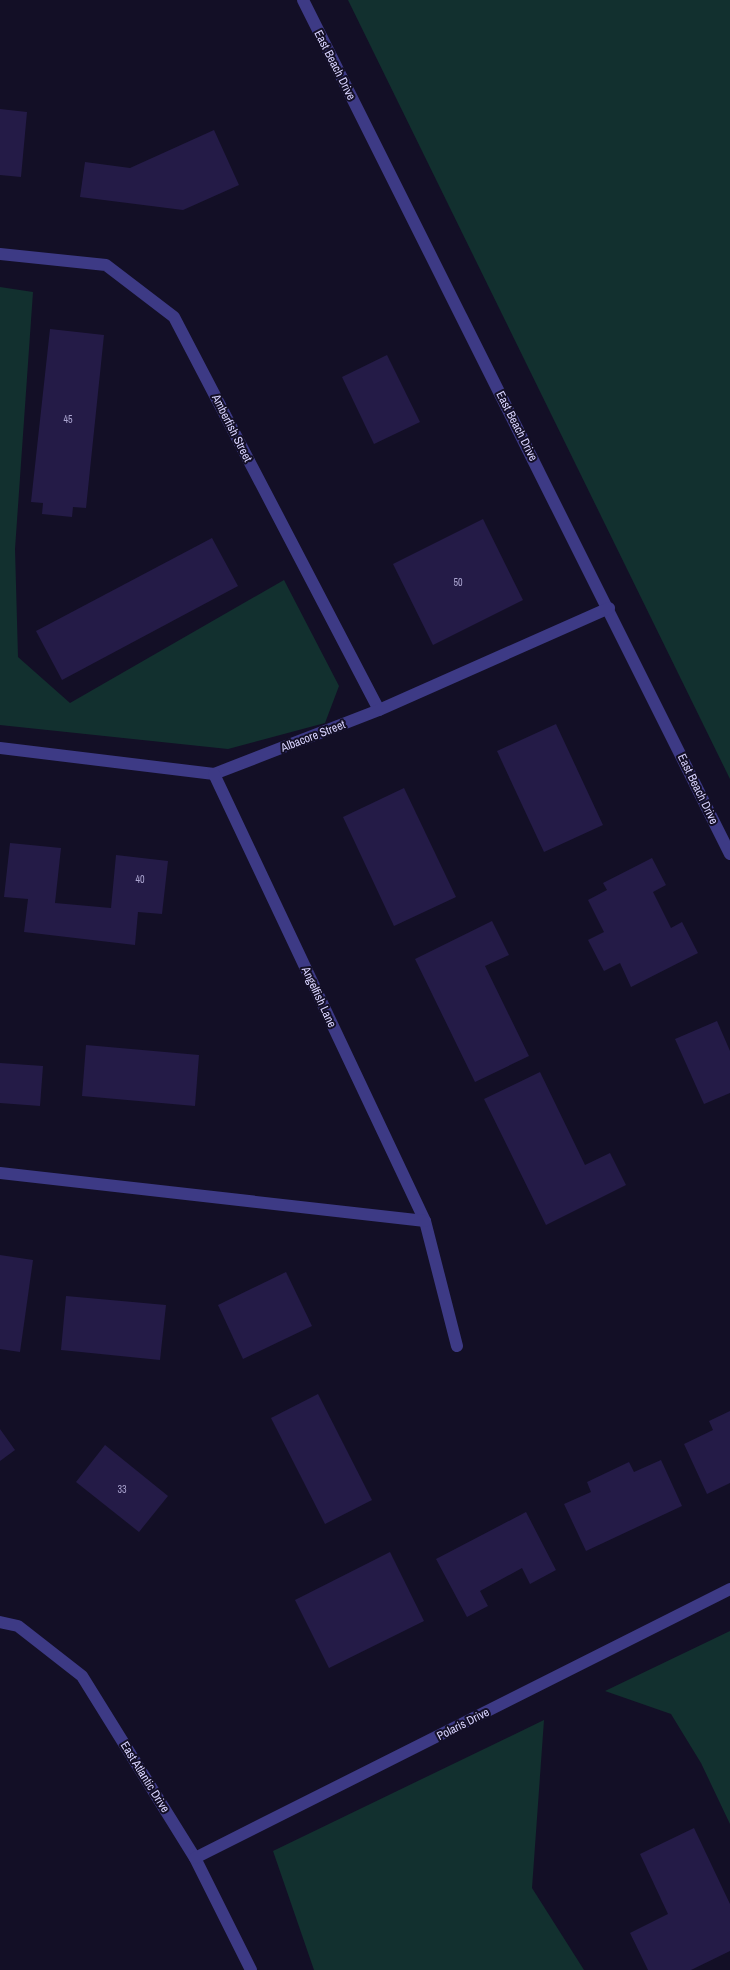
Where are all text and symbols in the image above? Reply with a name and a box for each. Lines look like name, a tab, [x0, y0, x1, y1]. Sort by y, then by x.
street label: East Beach Drive	[310, 27, 360, 103]
street label: East Beach Drive	[492, 388, 542, 464]
street label: Amberfish Street	[208, 391, 256, 465]
house number: 45	[63, 413, 73, 426]
house number: 50	[453, 576, 463, 589]
street label: Albacore Street	[278, 716, 348, 756]
street label: East Beach Drive	[674, 751, 722, 827]
house number: 40	[135, 873, 145, 886]
street label: Angelfish Lane	[297, 963, 340, 1030]
house number: 33	[117, 1483, 127, 1496]
street label: Polaris Drive	[434, 1704, 492, 1744]
street label: East Atlantic Drive	[117, 1738, 173, 1816]

